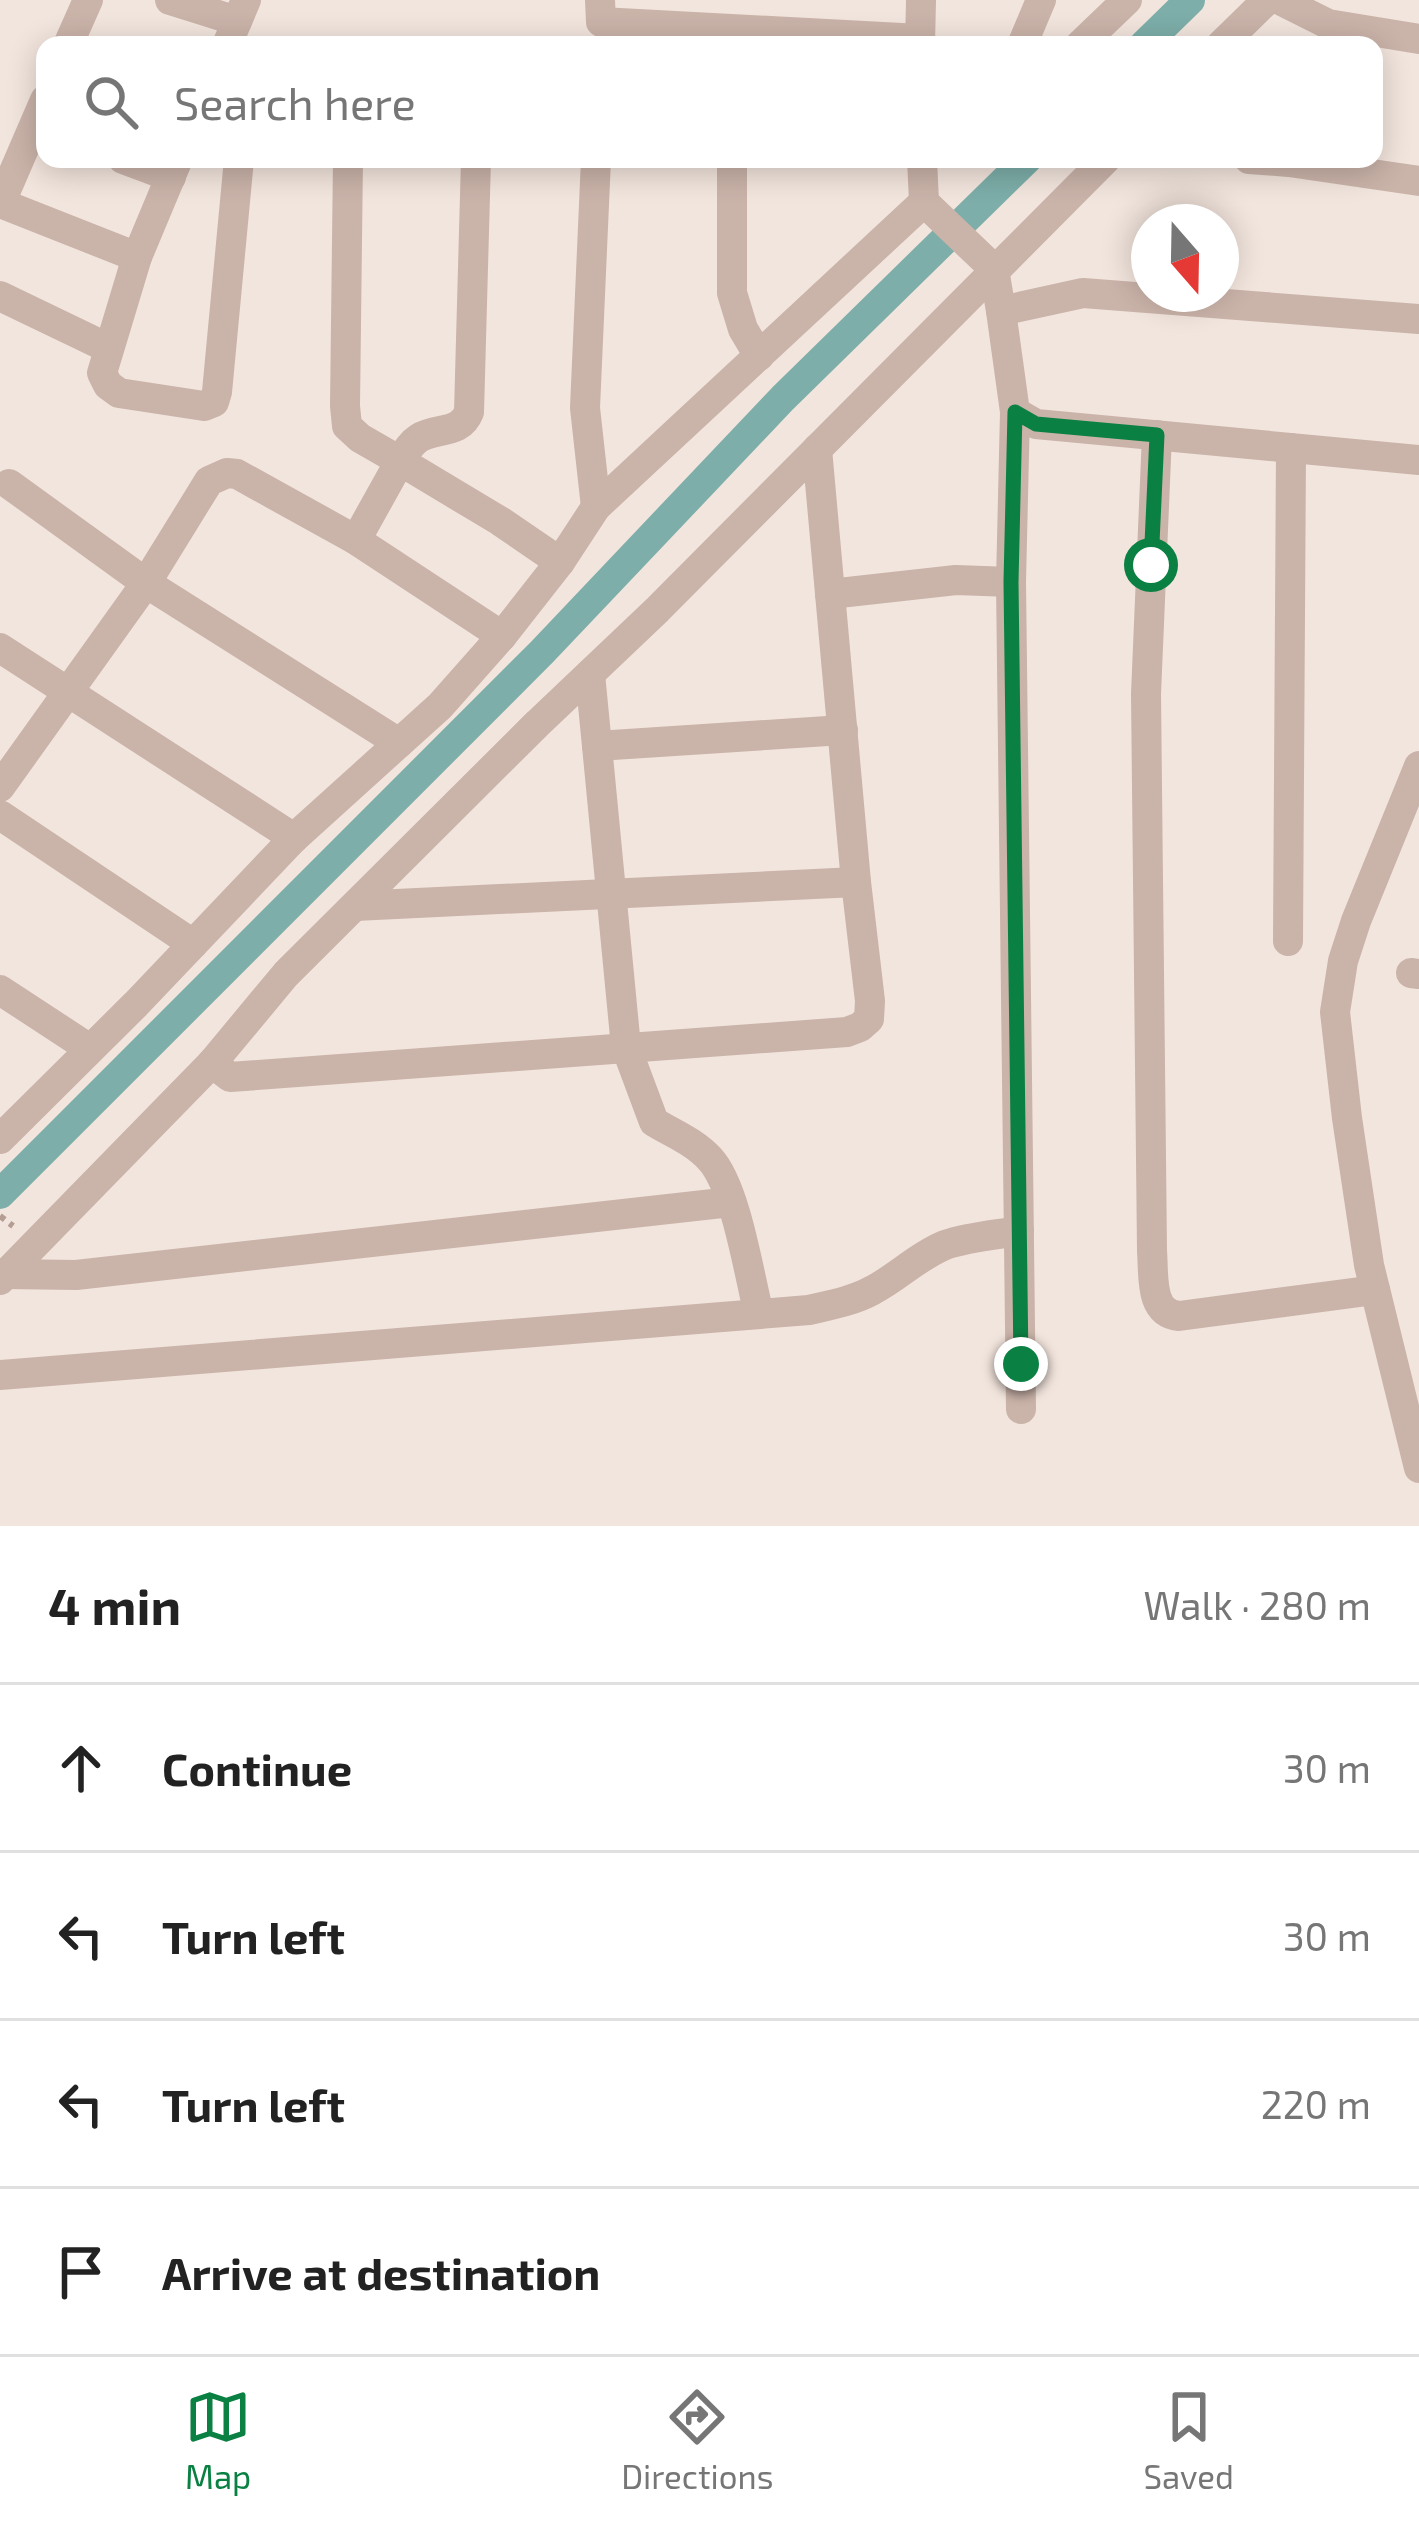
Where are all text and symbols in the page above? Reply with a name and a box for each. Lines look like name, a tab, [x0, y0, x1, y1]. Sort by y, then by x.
search box	[36, 36, 1383, 168]
icon: search	[78, 69, 144, 135]
text: Search here	[174, 75, 416, 129]
north arrow	[1131, 204, 1239, 312]
route start	[1124, 538, 1178, 592]
route end	[994, 1337, 1048, 1391]
text: 4 min	[48, 1574, 181, 1635]
text: Walk · 280 m	[1143, 1581, 1371, 1628]
icon: ahead	[48, 1735, 114, 1801]
text: Continue	[162, 1741, 352, 1795]
text: 30 m	[1283, 1744, 1371, 1791]
icon: left	[48, 1903, 114, 1969]
text: Turn left	[162, 1909, 345, 1963]
text: 30 m	[1283, 1912, 1371, 1959]
icon: left	[48, 2071, 114, 2137]
text: Turn left	[162, 2077, 345, 2131]
text: 220 m	[1261, 2080, 1371, 2127]
icon: arrive	[48, 2239, 114, 2305]
text: Arrive at destination	[162, 2245, 600, 2299]
tab: Map	[185, 2384, 251, 2496]
tab: Directions	[621, 2384, 773, 2496]
tab: Saved	[1143, 2384, 1234, 2496]

